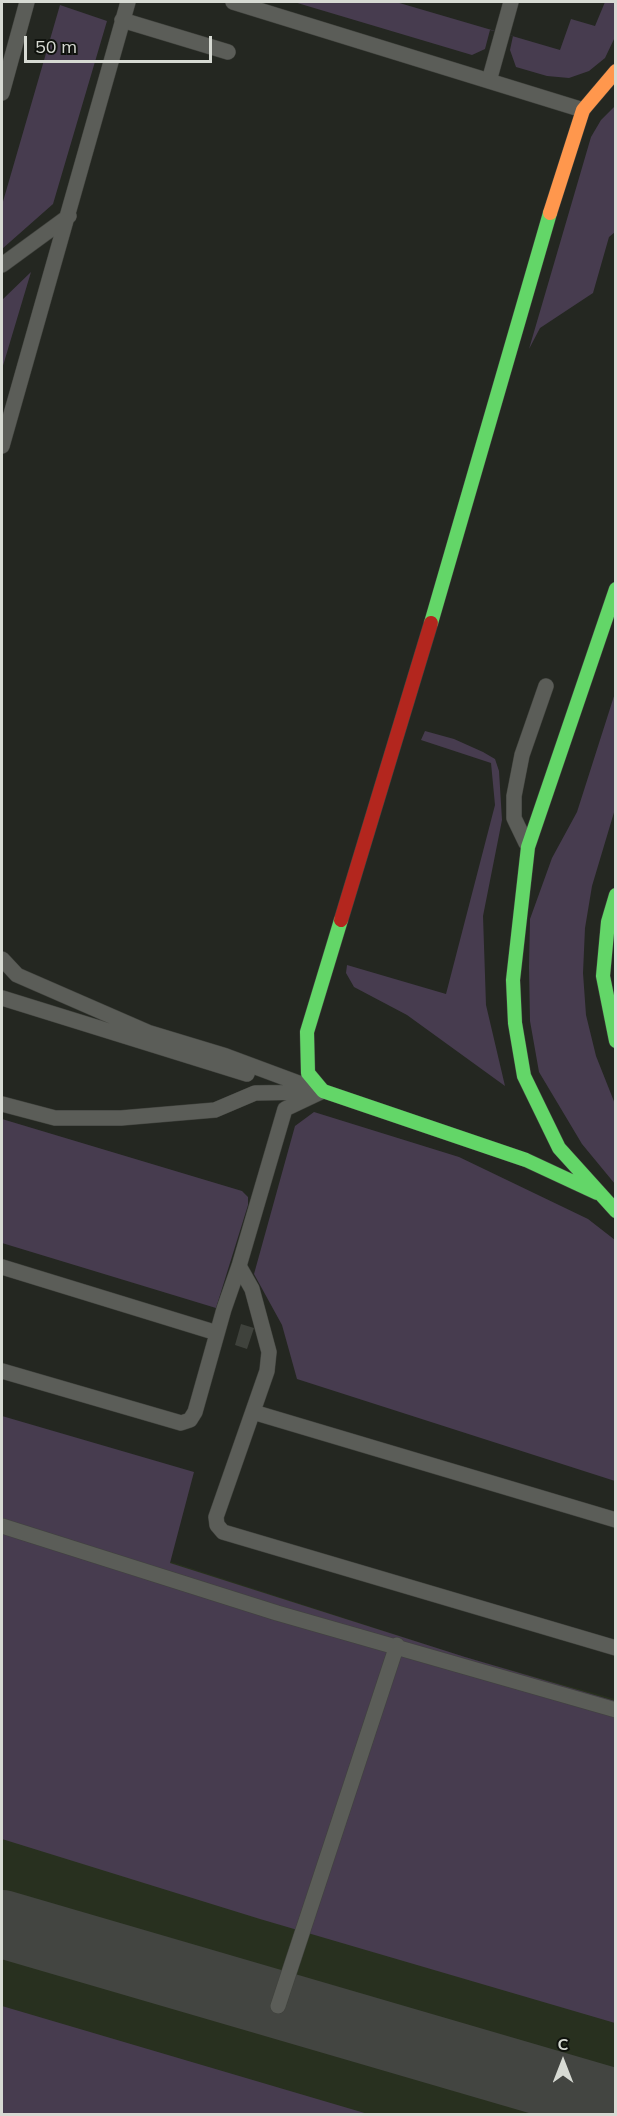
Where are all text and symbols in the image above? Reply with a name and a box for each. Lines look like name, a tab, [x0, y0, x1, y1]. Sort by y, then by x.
scale bar	[27, 24, 214, 62]
text: 50 m	[35, 35, 77, 58]
north arrow	[533, 2032, 593, 2092]
text: С	[558, 2034, 568, 2054]

